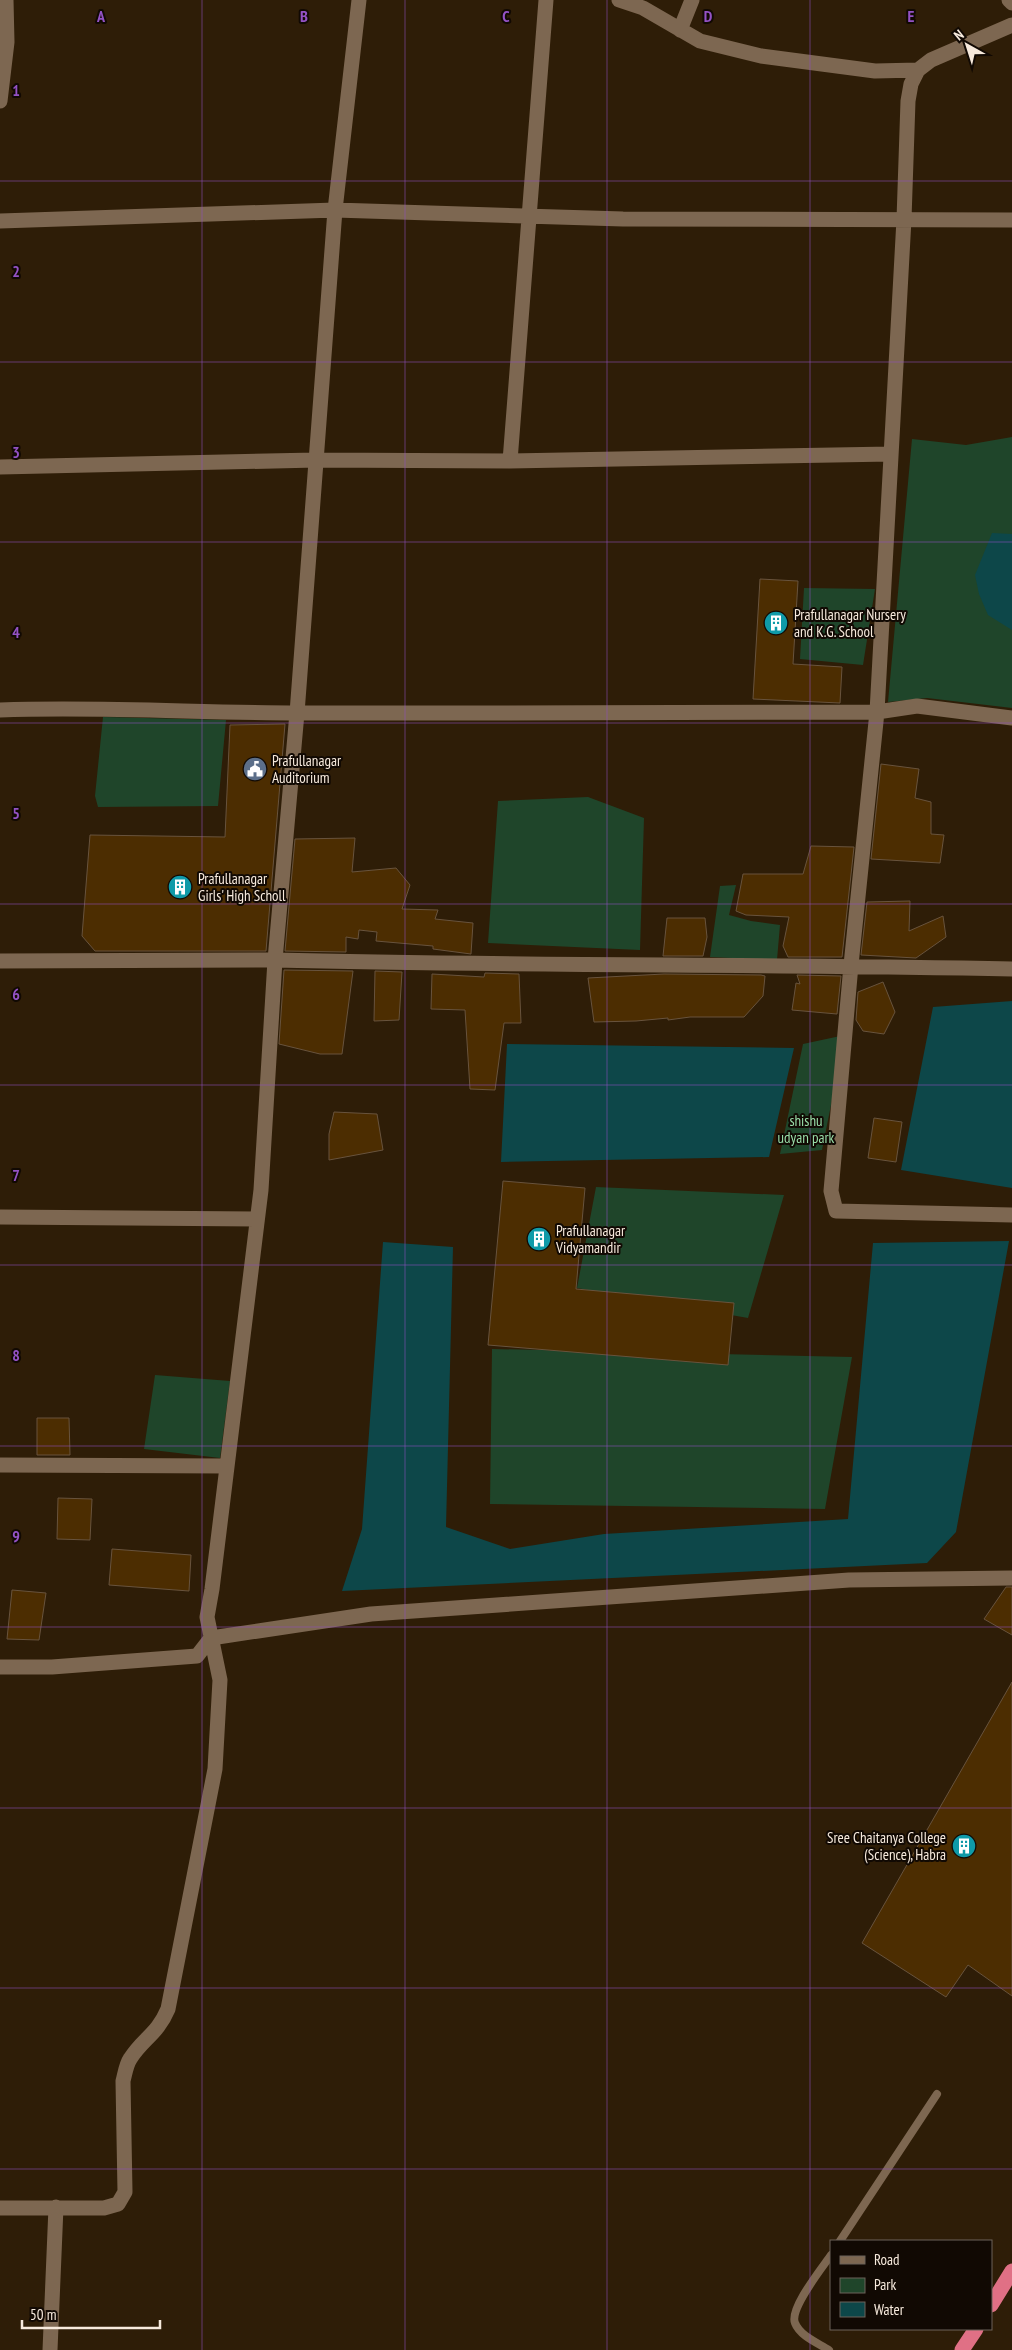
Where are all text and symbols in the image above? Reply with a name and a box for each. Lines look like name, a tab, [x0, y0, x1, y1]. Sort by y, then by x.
text: A	[96, 6, 106, 26]
text: B	[300, 6, 308, 26]
text: C	[502, 6, 510, 26]
text: D	[704, 6, 713, 26]
text: E	[908, 6, 915, 26]
north arrow	[942, 20, 992, 70]
text: N	[950, 26, 967, 44]
text: 1	[12, 80, 20, 100]
text: 2	[12, 261, 20, 281]
text: 3	[12, 442, 20, 462]
place label: Prafullanagar Nursery and K.G. School	[794, 605, 906, 641]
building icon: Prafullanagar Nursery and K.G. School	[763, 610, 789, 636]
text: 4	[12, 622, 20, 642]
place label: Prafullanagar Auditorium	[272, 751, 342, 787]
public building icon: Prafullanagar Auditorium	[242, 756, 268, 782]
text: 5	[12, 803, 20, 823]
place label: Prafullanagar Girls' High Scholl	[198, 869, 286, 905]
building icon: Prafullanagar Girls' High Scholl	[167, 874, 193, 900]
text: 6	[12, 984, 20, 1004]
park label: shishu udyan park	[778, 1111, 835, 1147]
text: 7	[12, 1165, 20, 1185]
place label: Prafullanagar Vidyamandir	[555, 1221, 626, 1257]
building icon: Prafullanagar Vidyamandir	[526, 1226, 552, 1252]
text: 8	[12, 1345, 20, 1365]
text: 9	[12, 1526, 20, 1546]
place label: Sree Chaitanya College (Science), Habra	[827, 1828, 946, 1864]
building icon: Sree Chaitanya College (Science), Habra	[951, 1833, 977, 1859]
legend	[830, 2240, 992, 2330]
text: Road	[874, 2250, 900, 2269]
text: Park	[874, 2275, 896, 2294]
scale bar	[22, 2298, 160, 2330]
text: Water	[874, 2300, 905, 2319]
text: 50 m	[30, 2305, 56, 2324]

